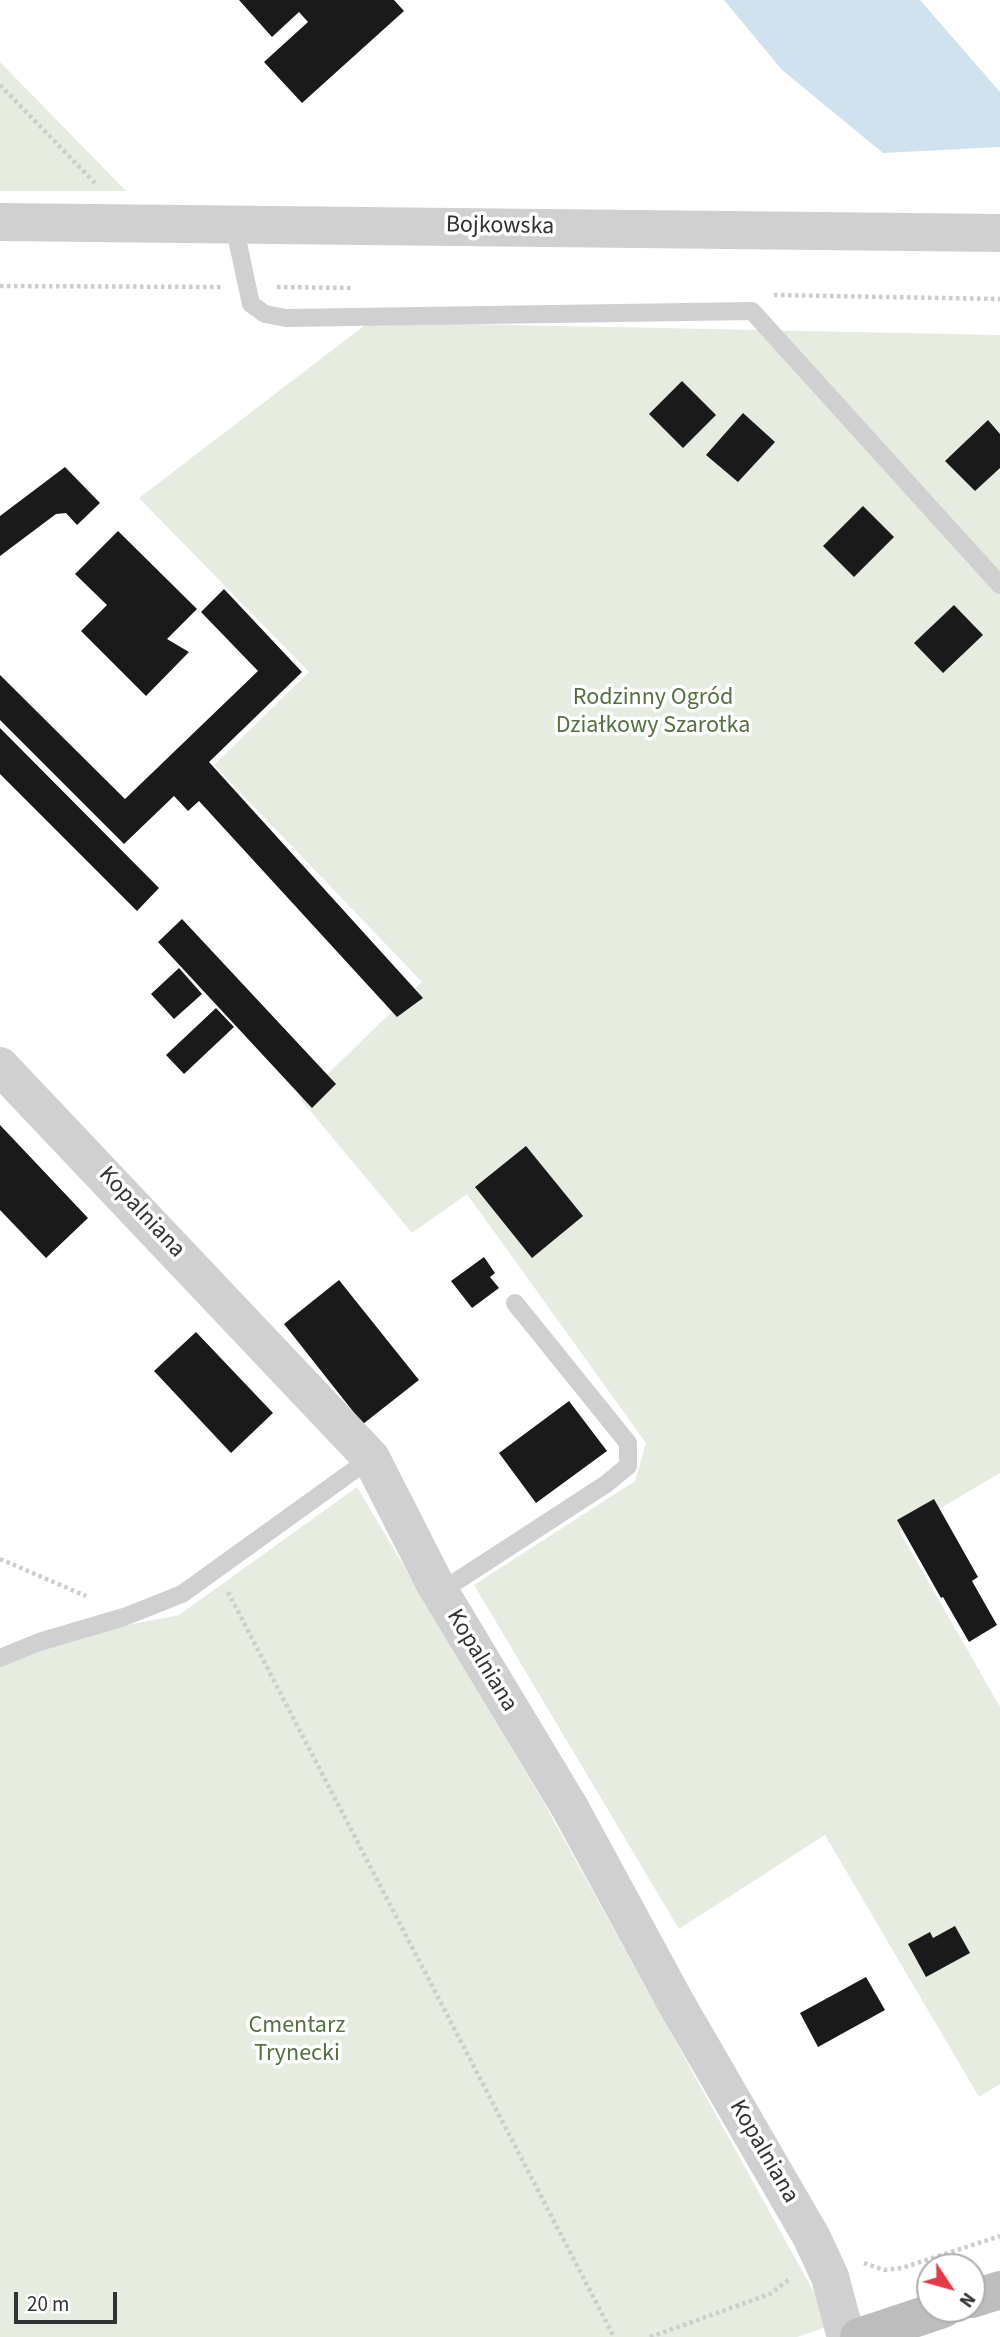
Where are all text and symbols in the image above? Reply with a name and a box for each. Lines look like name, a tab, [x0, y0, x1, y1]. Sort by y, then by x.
street label: Bojkowska	[446, 212, 554, 242]
park label: Rodzinny Ogród Działkowy Szarotka	[556, 685, 750, 741]
street label: Kopalniana	[91, 1161, 191, 1265]
street label: Kopalniana	[439, 1605, 523, 1717]
park label: Cmentarz Trynecki	[249, 2013, 345, 2069]
street label: Kopalniana	[722, 2095, 804, 2209]
north arrow	[916, 2253, 986, 2323]
scale bar	[18, 2278, 121, 2322]
text: N	[952, 2286, 981, 2313]
text: 20 m	[27, 2289, 69, 2319]

